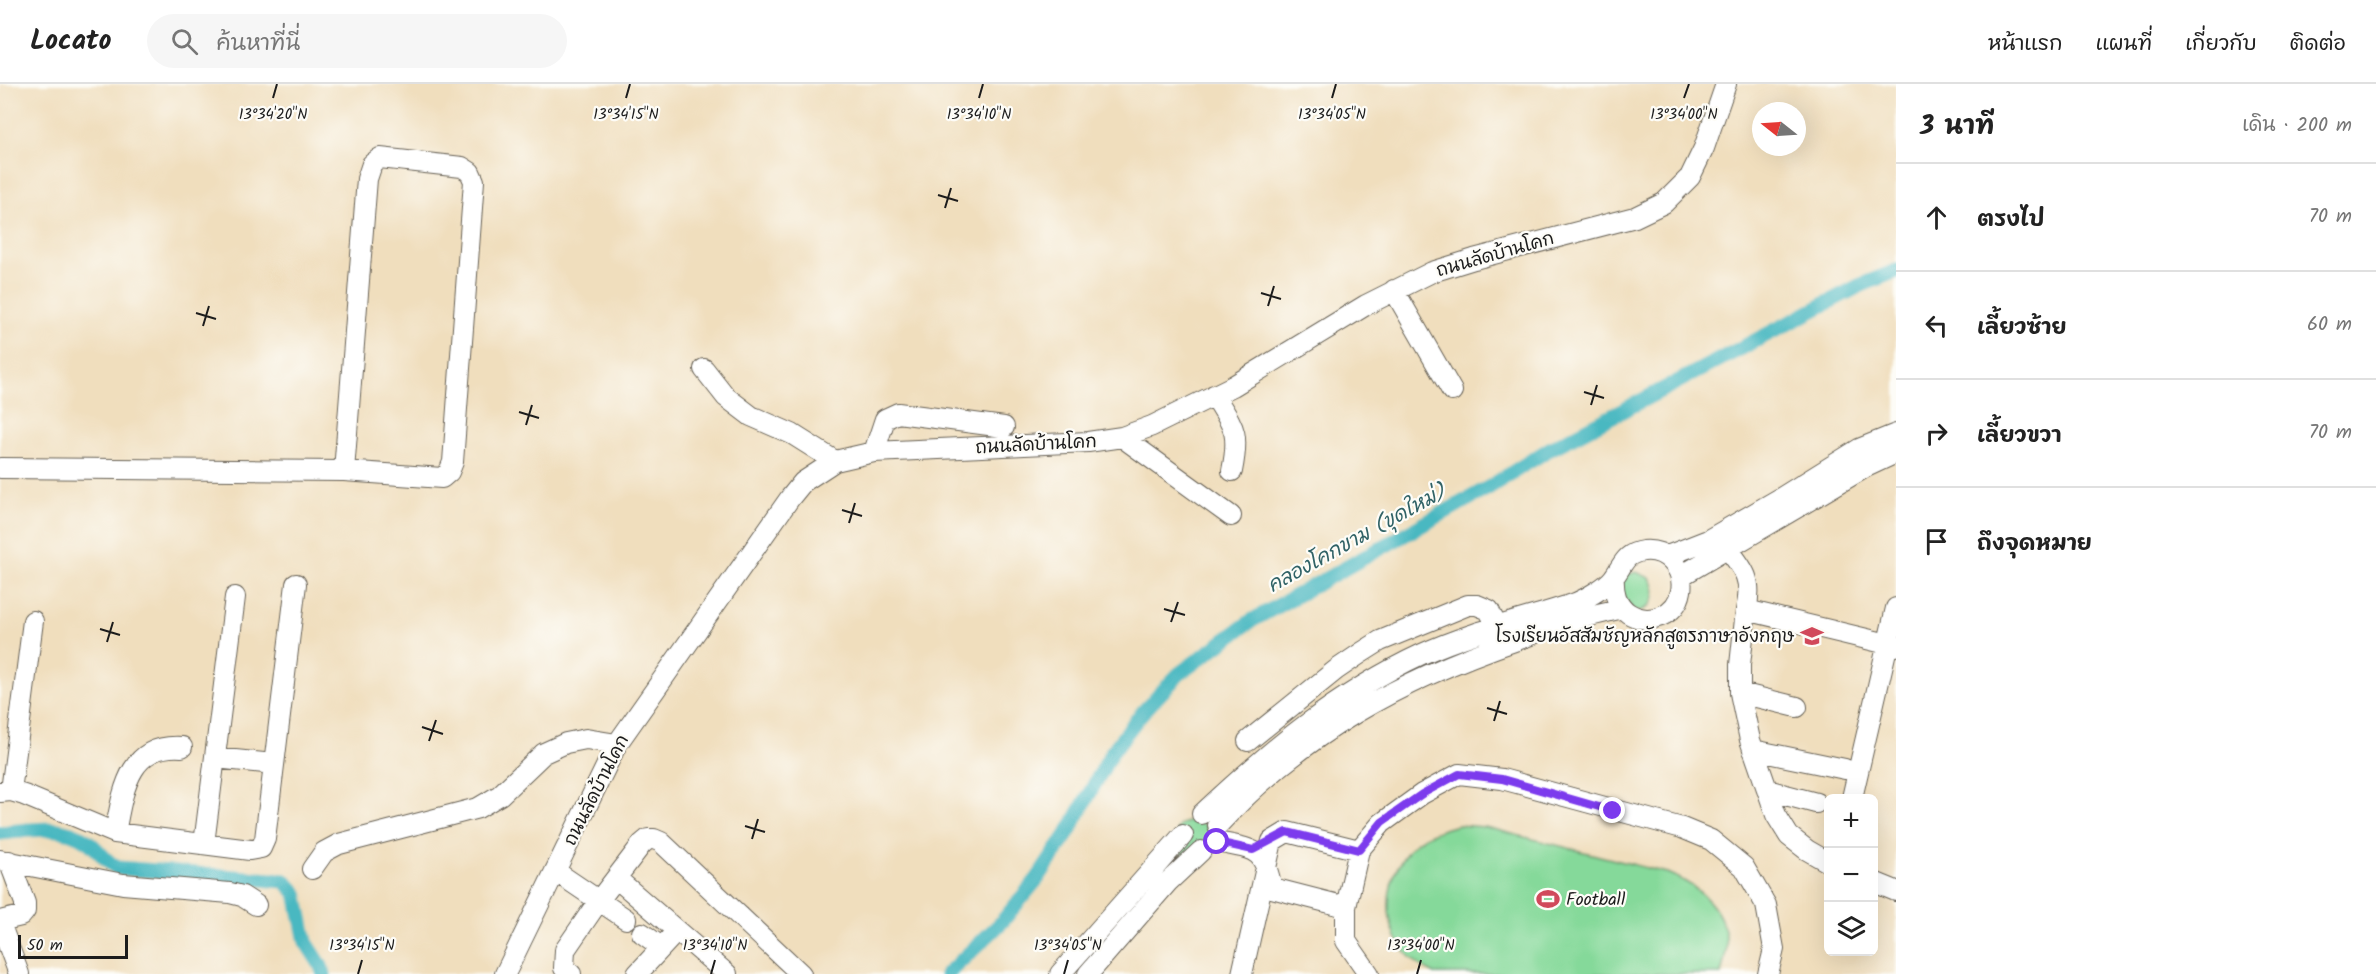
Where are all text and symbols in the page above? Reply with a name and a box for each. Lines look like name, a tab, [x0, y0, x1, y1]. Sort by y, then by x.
search box	[147, 14, 567, 68]
text: Locato	[30, 19, 111, 64]
icon: search	[168, 25, 201, 58]
text: ค้นหาที่นี่	[216, 27, 300, 62]
text: หน้าแรก	[1988, 28, 2063, 61]
text: แผนที่	[2096, 28, 2152, 61]
text: เกี่ยวกับ	[2185, 28, 2257, 61]
text: ติดต่อ	[2290, 28, 2346, 61]
north arrow	[1752, 102, 1806, 156]
text: 13°34'20"N	[239, 103, 307, 127]
text: 13°34'15"N	[593, 103, 659, 127]
text: 13°34'10"N	[947, 103, 1011, 127]
text: 13°34'05"N	[1298, 103, 1366, 127]
text: 13°34'00"N	[1650, 103, 1718, 127]
text: 3 นาที	[1920, 106, 1994, 148]
text: เดิน · 200 m	[2242, 110, 2352, 142]
icon: ahead	[1920, 201, 1953, 234]
text: 70 m	[2309, 201, 2352, 233]
text: ตรงไป	[1977, 203, 2045, 238]
street label: ถนนลัดบ้านโคก	[1433, 225, 1558, 286]
icon: left	[1920, 309, 1953, 342]
text: 60 m	[2307, 309, 2352, 341]
text: เลี้ยวซ้าย	[1977, 311, 2067, 346]
icon: right	[1920, 417, 1953, 450]
text: 70 m	[2309, 417, 2352, 449]
text: เลี้ยวขวา	[1977, 419, 2061, 454]
street label: ถนนลัดบ้านโคก	[975, 428, 1097, 463]
water label: คลองโคกขาม (ขุดใหม่)	[1262, 476, 1454, 602]
icon: arrive	[1920, 525, 1953, 558]
text: ถึงจุดหมาย	[1977, 527, 2092, 562]
place label: โรงเรียนอัสสัมชัญหลักสูตรภาษาอังกฤษ	[1495, 623, 1795, 652]
school or university icon: โรงเรียนอัสสัมชัญหลักสูตรภาษาอังกฤษ	[1799, 623, 1825, 649]
street label: ถนนลัดบ้านโคก	[557, 730, 638, 851]
map controls	[1824, 794, 1878, 956]
button: +	[1824, 794, 1878, 848]
route end	[1599, 797, 1625, 823]
route start	[1203, 828, 1229, 854]
button: −	[1824, 848, 1878, 902]
sports icon: Football	[1535, 886, 1561, 912]
place label: Football	[1566, 886, 1626, 915]
button: layers	[1824, 902, 1878, 956]
scale bar	[18, 932, 128, 960]
text: 50 m	[27, 933, 63, 958]
text: 13°34'15"N	[329, 934, 395, 958]
text: 13°34'10"N	[683, 934, 747, 958]
text: 13°34'05"N	[1034, 934, 1102, 958]
text: 13°34'00"N	[1387, 934, 1455, 958]

